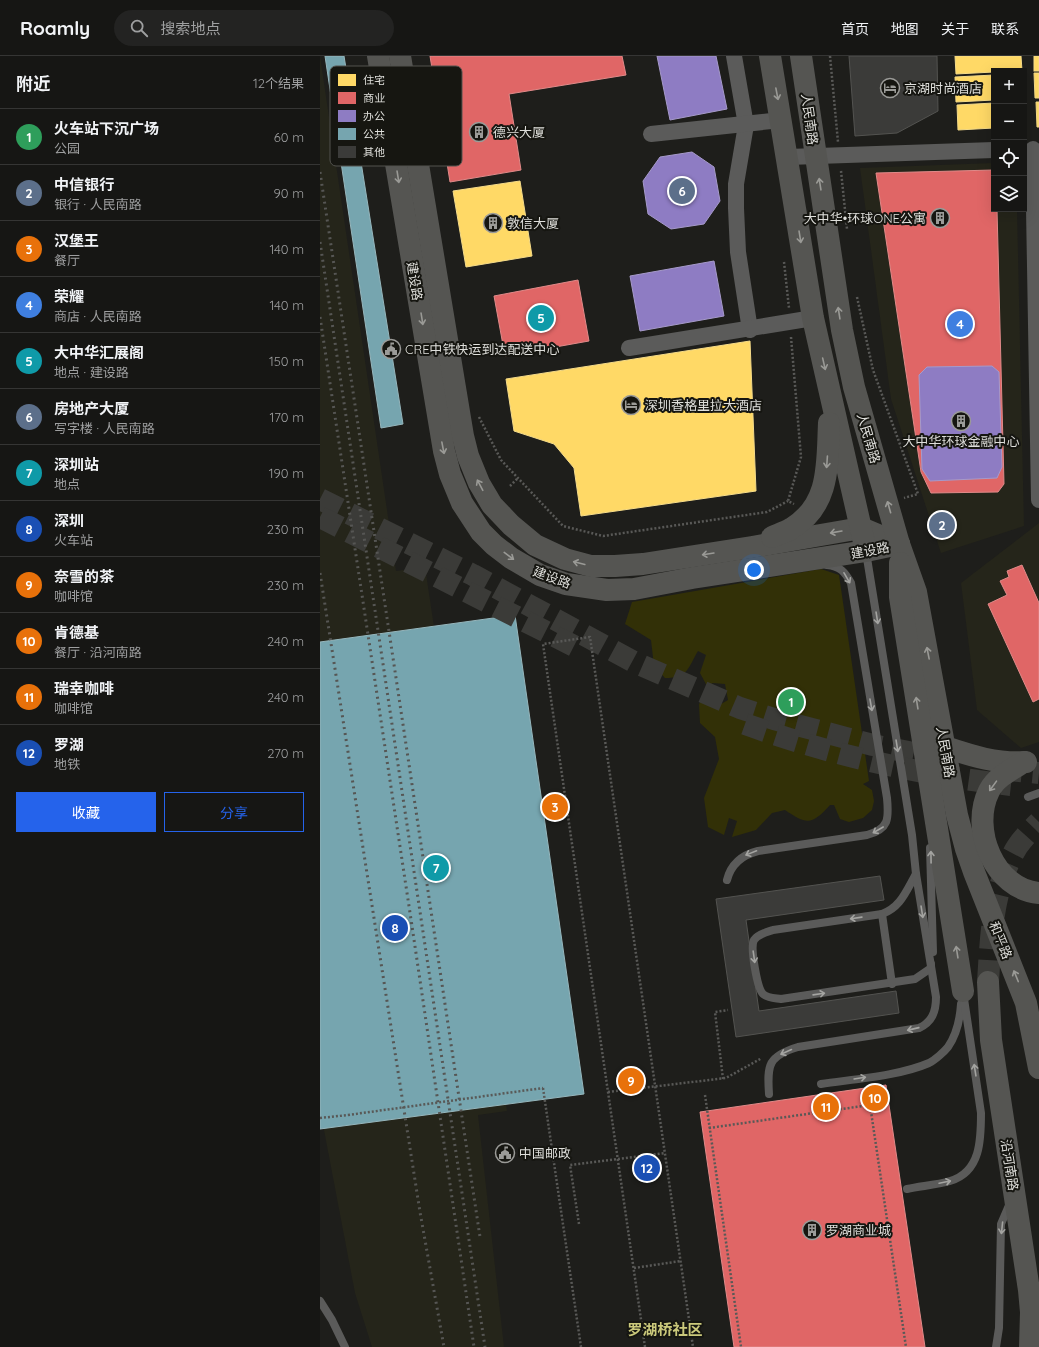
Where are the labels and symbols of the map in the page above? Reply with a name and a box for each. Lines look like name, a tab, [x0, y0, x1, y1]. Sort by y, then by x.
legend	[330, 66, 462, 166]
text: 住宅	[363, 73, 385, 87]
hotel icon: 京湖时尚酒店	[879, 77, 901, 99]
place label: 京湖时尚酒店	[904, 80, 982, 96]
one-way arrow	[773, 88, 781, 101]
text: 商业	[363, 91, 385, 105]
street label: 人民南路	[798, 92, 822, 146]
text: 办公	[363, 109, 385, 123]
building icon: 德兴大厦	[468, 121, 490, 143]
place label: 德兴大厦	[493, 124, 545, 140]
text: 公共	[363, 127, 385, 141]
text: 其他	[363, 145, 385, 159]
one-way arrow	[394, 170, 402, 183]
pin: 6	[669, 176, 695, 206]
one-way arrow	[816, 178, 824, 191]
building icon: 大中华•环球ONE公寓	[929, 207, 951, 229]
place label: 大中华•环球ONE公寓	[804, 210, 926, 226]
building icon: 敦信大厦	[482, 212, 504, 234]
place label: 敦信大厦	[507, 215, 559, 231]
one-way arrow	[796, 230, 804, 243]
street label: 建设路	[404, 260, 426, 302]
pin: 5	[528, 303, 554, 333]
one-way arrow	[835, 307, 843, 320]
pin: 4	[947, 309, 973, 339]
one-way arrow	[418, 312, 426, 325]
public building icon: CRE中铁快运到达配送中心	[380, 338, 402, 360]
place label: CRE中铁快运到达配送中心	[405, 341, 560, 357]
one-way arrow	[820, 357, 828, 370]
hotel icon: 深圳香格里拉大酒店	[620, 394, 642, 416]
place label: 深圳香格里拉大酒店	[645, 397, 762, 413]
building icon: 大中华环球金融中心	[950, 410, 972, 432]
street label: 人民南路	[854, 411, 884, 465]
place label: 大中华环球金融中心	[902, 433, 1020, 449]
one-way arrow	[440, 441, 448, 454]
one-way arrow	[823, 455, 831, 468]
one-way arrow	[476, 479, 484, 491]
one-way arrow	[885, 500, 892, 513]
pin: 2	[929, 510, 955, 540]
one-way arrow	[830, 528, 843, 536]
street label: 建设路	[849, 538, 891, 562]
one-way arrow	[702, 550, 715, 558]
one-way arrow	[503, 552, 514, 560]
one-way arrow	[573, 558, 586, 566]
your location	[744, 560, 764, 580]
street label: 建设路	[531, 563, 573, 591]
one-way arrow	[844, 572, 852, 584]
one-way arrow	[873, 611, 881, 624]
one-way arrow	[923, 647, 931, 660]
pin: 1	[778, 687, 804, 717]
one-way arrow	[913, 697, 921, 710]
one-way arrow	[867, 698, 875, 711]
street label: 人民南路	[934, 725, 958, 779]
one-way arrow	[893, 739, 901, 752]
one-way arrow	[989, 780, 997, 791]
pin: 3	[542, 792, 568, 822]
one-way arrow	[872, 826, 884, 834]
one-way arrow	[746, 850, 758, 858]
one-way arrow	[927, 851, 934, 864]
pin: 7	[423, 853, 449, 883]
one-way arrow	[918, 905, 926, 918]
pin: 8	[382, 913, 408, 943]
one-way arrow	[850, 914, 863, 922]
street label: 和平路	[986, 919, 1016, 961]
one-way arrow	[953, 946, 961, 959]
one-way arrow	[750, 950, 758, 963]
one-way arrow	[1011, 970, 1019, 982]
one-way arrow	[812, 990, 825, 998]
one-way arrow	[907, 1026, 920, 1034]
one-way arrow	[780, 1048, 792, 1056]
one-way arrow	[971, 1064, 979, 1077]
pin: 9	[618, 1066, 644, 1096]
one-way arrow	[853, 1074, 866, 1082]
pin: 10	[862, 1083, 888, 1113]
pin: 11	[813, 1092, 839, 1122]
street label: 沿河南路	[998, 1138, 1022, 1192]
public building icon: 中国邮政	[494, 1142, 516, 1164]
place label: 中国邮政	[519, 1145, 571, 1161]
pin: 12	[634, 1153, 660, 1183]
one-way arrow	[938, 1177, 951, 1185]
building icon: 罗湖商业城	[801, 1219, 823, 1241]
one-way arrow	[998, 1221, 1005, 1234]
place label: 罗湖商业城	[826, 1222, 891, 1238]
district label: 罗湖桥社区	[627, 1320, 703, 1339]

